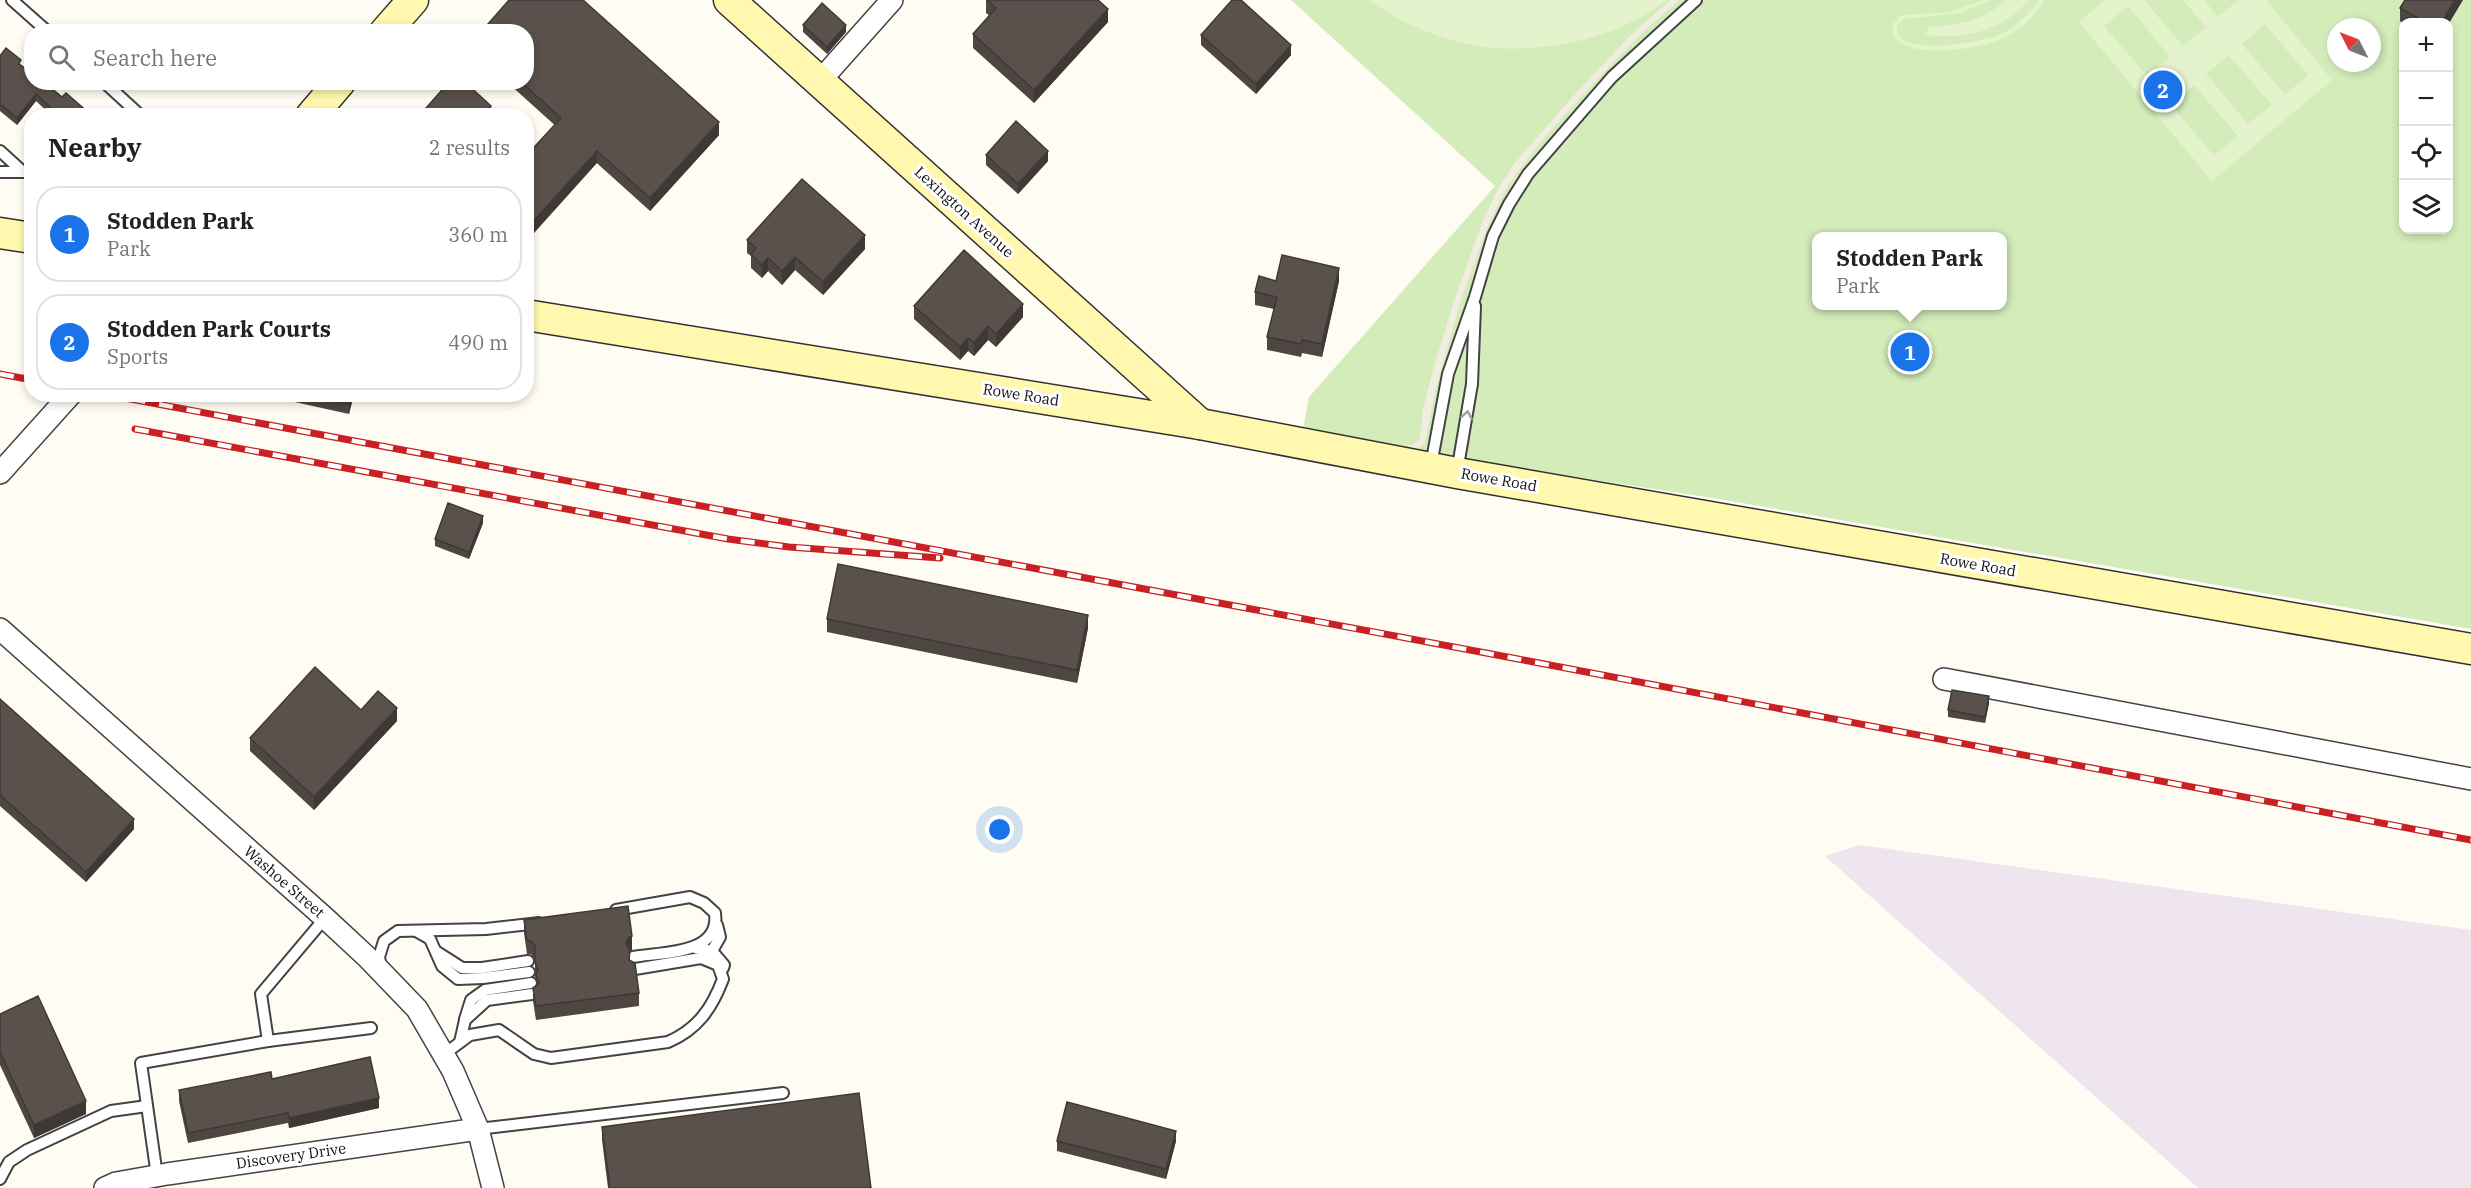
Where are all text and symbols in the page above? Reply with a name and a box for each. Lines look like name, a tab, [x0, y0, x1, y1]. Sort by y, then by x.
north arrow	[2327, 18, 2381, 72]
map controls	[2399, 18, 2453, 234]
button: +	[2399, 18, 2453, 72]
search box	[24, 24, 534, 90]
icon: search	[45, 41, 78, 74]
text: Search here	[93, 43, 217, 72]
pin: 2	[2144, 68, 2182, 112]
button: −	[2399, 72, 2453, 126]
button: locate	[2399, 126, 2453, 180]
text: Nearby	[48, 130, 142, 164]
text: 2 results	[429, 134, 510, 161]
street label: Lexington Avenue	[911, 162, 1018, 261]
button: layers	[2399, 180, 2453, 234]
text: Stodden Park	[107, 206, 254, 235]
text: 1	[64, 221, 76, 248]
text: 360 m	[448, 221, 508, 248]
popup	[1812, 232, 2007, 310]
text: Park	[107, 235, 151, 262]
text: Stodden Park	[1836, 243, 1983, 272]
text: Park	[1836, 272, 1880, 299]
text: Stodden Park Courts	[107, 314, 331, 343]
text: 2	[64, 329, 76, 356]
text: 490 m	[448, 329, 508, 356]
pin: 1	[1890, 330, 1930, 374]
text: Sports	[107, 343, 168, 370]
street label: Rowe Road	[982, 379, 1061, 410]
one-way arrow	[1460, 411, 1473, 421]
street label: Rowe Road	[1459, 463, 1539, 496]
street label: Rowe Road	[1938, 548, 2018, 581]
your location	[985, 815, 1014, 844]
street label: Washoe Street	[240, 841, 329, 922]
street label: Discovery Drive	[235, 1138, 347, 1173]

